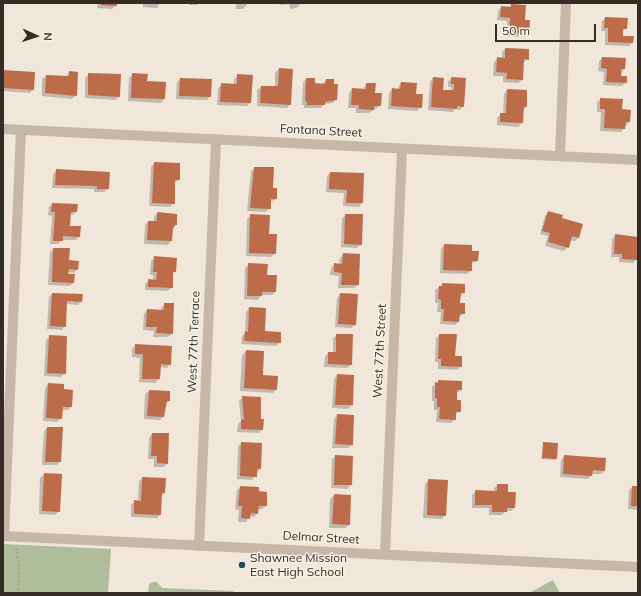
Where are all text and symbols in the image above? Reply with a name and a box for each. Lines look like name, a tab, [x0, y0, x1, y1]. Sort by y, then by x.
north arrow	[16, 16, 56, 56]
scale bar	[497, 16, 598, 42]
text: 50 m	[502, 23, 530, 38]
text: N	[41, 32, 55, 41]
street label: Fontana Street	[280, 122, 362, 140]
street label: West 77th Terrace	[185, 291, 203, 393]
street label: West 77th Street	[370, 304, 390, 398]
street label: Delmar Street	[282, 529, 360, 547]
place label: Shawnee Mission East High School	[250, 551, 347, 579]
marker: Shawnee Mission East High School	[237, 560, 247, 570]

